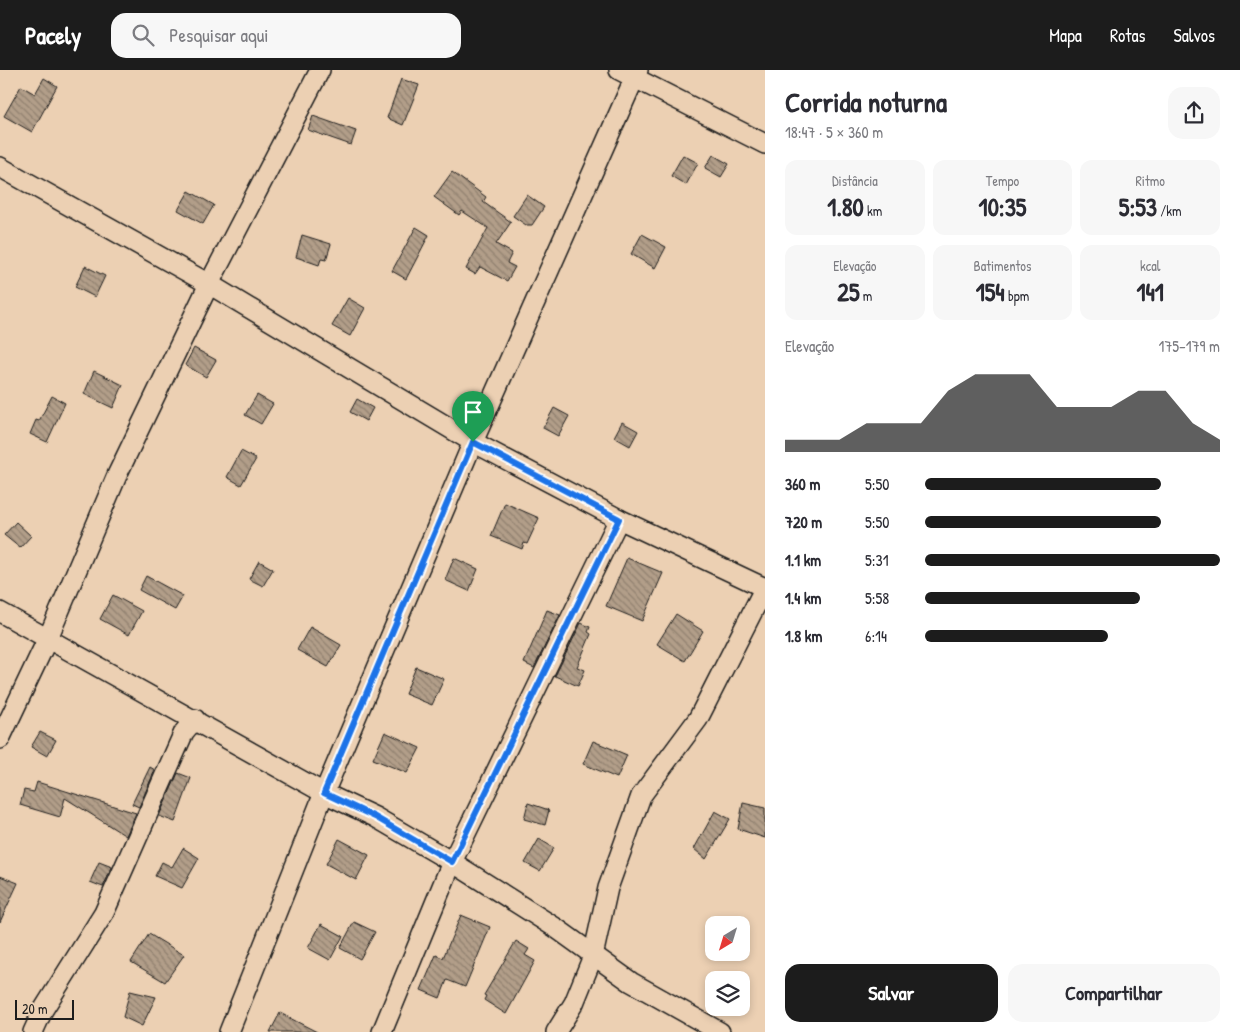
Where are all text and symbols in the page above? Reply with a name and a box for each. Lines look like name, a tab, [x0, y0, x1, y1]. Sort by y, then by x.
search box	[111, 13, 461, 58]
text: Pacely	[25, 19, 81, 51]
icon: search	[129, 21, 157, 49]
text: Pesquisar aqui	[169, 22, 269, 48]
text: Mapa	[1049, 23, 1082, 48]
text: Rotas	[1110, 23, 1146, 48]
text: Salvos	[1174, 23, 1215, 48]
text: Corrida noturna	[785, 83, 947, 121]
button: share	[1168, 87, 1220, 139]
text: 18:47 · 5 × 360 m	[785, 121, 883, 143]
text: Distância	[832, 171, 878, 190]
text: Tempo	[986, 171, 1019, 190]
text: Ritmo	[1135, 171, 1165, 190]
text: 1.80	[827, 190, 864, 224]
text: 10:35	[979, 190, 1026, 224]
text: 5:53	[1119, 190, 1157, 224]
text: km	[864, 201, 882, 220]
text: /km	[1157, 201, 1181, 220]
text: Elevação	[833, 256, 876, 275]
text: Batimentos	[974, 256, 1031, 275]
text: kcal	[1140, 256, 1160, 275]
text: 25	[837, 275, 860, 309]
text: 154	[976, 275, 1005, 309]
text: 141	[1136, 275, 1164, 309]
text: m	[860, 286, 872, 305]
text: bpm	[1005, 286, 1029, 305]
text: Elevação	[785, 335, 834, 357]
text: 175–179 m	[1159, 335, 1220, 357]
pin	[452, 391, 494, 442]
icon: arrive	[459, 398, 487, 426]
text: 360 m	[785, 473, 820, 495]
text: 5:50	[865, 473, 889, 495]
text: 720 m	[785, 511, 822, 533]
text: 5:50	[865, 511, 889, 533]
text: 1.1 km	[785, 549, 821, 571]
text: 5:31	[865, 549, 888, 571]
text: 1.4 km	[785, 587, 821, 609]
text: 5:58	[865, 587, 889, 609]
text: 1.8 km	[785, 625, 822, 647]
text: 6:14	[865, 625, 887, 647]
north arrow	[705, 916, 750, 961]
map controls	[705, 916, 750, 1016]
button: Salvar	[785, 964, 998, 1022]
button: Compartilhar	[1008, 964, 1220, 1022]
button: layers	[705, 971, 750, 1016]
scale bar	[15, 997, 74, 1020]
text: 20 m	[22, 999, 48, 1018]

